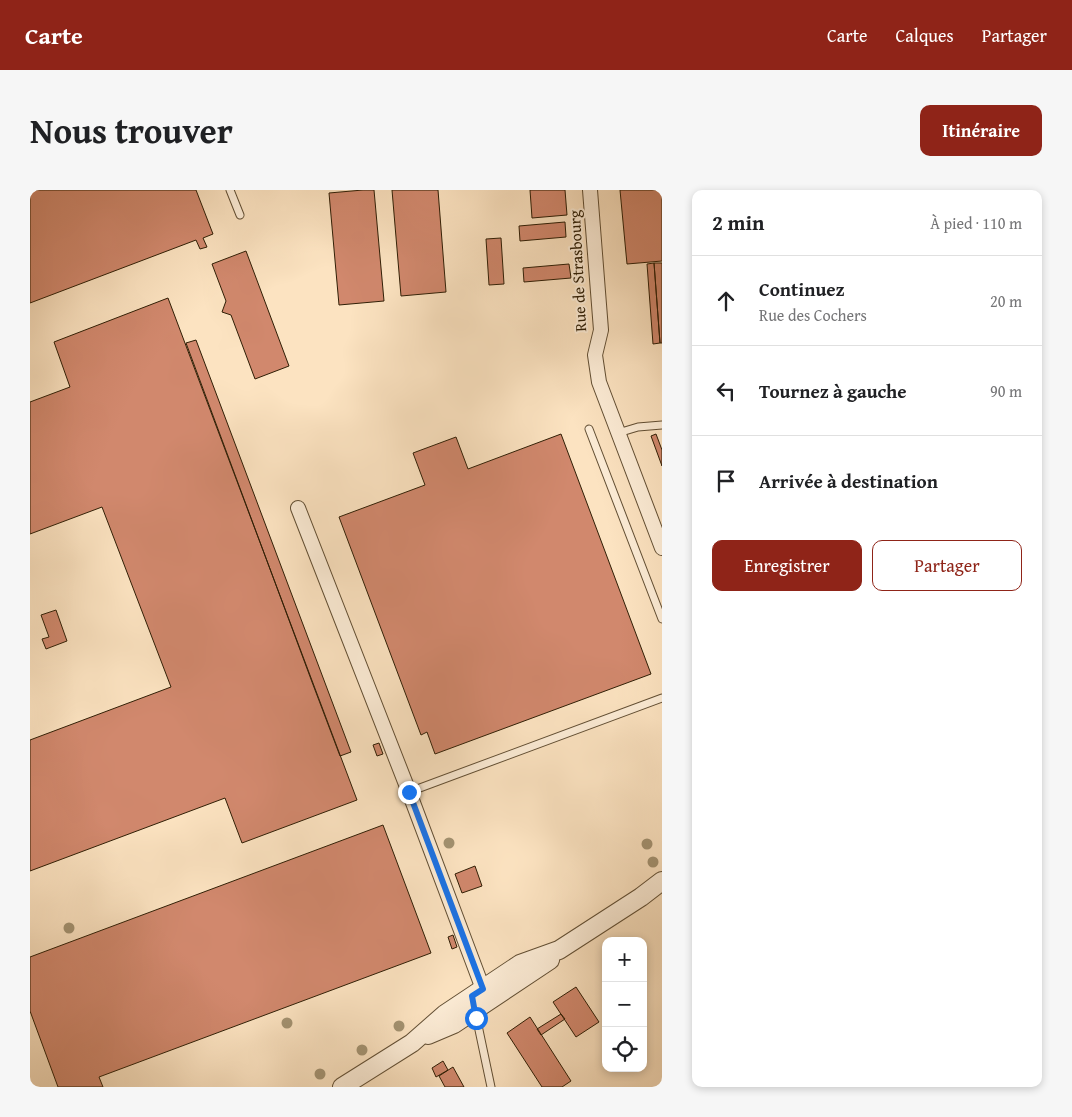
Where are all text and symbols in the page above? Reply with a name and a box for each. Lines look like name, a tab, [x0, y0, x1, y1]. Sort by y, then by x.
text: Carte	[25, 18, 83, 53]
text: Carte	[827, 22, 868, 49]
text: Calques	[896, 22, 954, 49]
text: Partager	[982, 22, 1047, 49]
text: Nous trouver	[30, 105, 233, 156]
button: Itinéraire	[920, 105, 1042, 156]
text: 2 min	[712, 207, 764, 238]
street label: Rue de Strasbourg	[562, 209, 592, 333]
text: À pied · 110 m	[930, 211, 1022, 235]
text: Continuez	[759, 275, 845, 303]
icon: ahead	[712, 287, 740, 315]
text: 20 m	[990, 289, 1022, 313]
text: Rue des Cochers	[759, 303, 867, 327]
icon: left	[712, 377, 740, 405]
text: Tournez à gauche	[759, 377, 907, 405]
text: 90 m	[990, 379, 1022, 403]
icon: arrive	[712, 467, 740, 495]
text: Arrivée à destination	[759, 467, 938, 495]
button: Enregistrer	[712, 540, 862, 591]
button: Partager	[872, 540, 1022, 591]
route end	[398, 781, 421, 804]
map controls	[602, 937, 647, 1072]
button: +	[602, 937, 647, 982]
button: −	[602, 982, 647, 1027]
route start	[465, 1007, 488, 1030]
button: locate	[602, 1027, 647, 1072]

